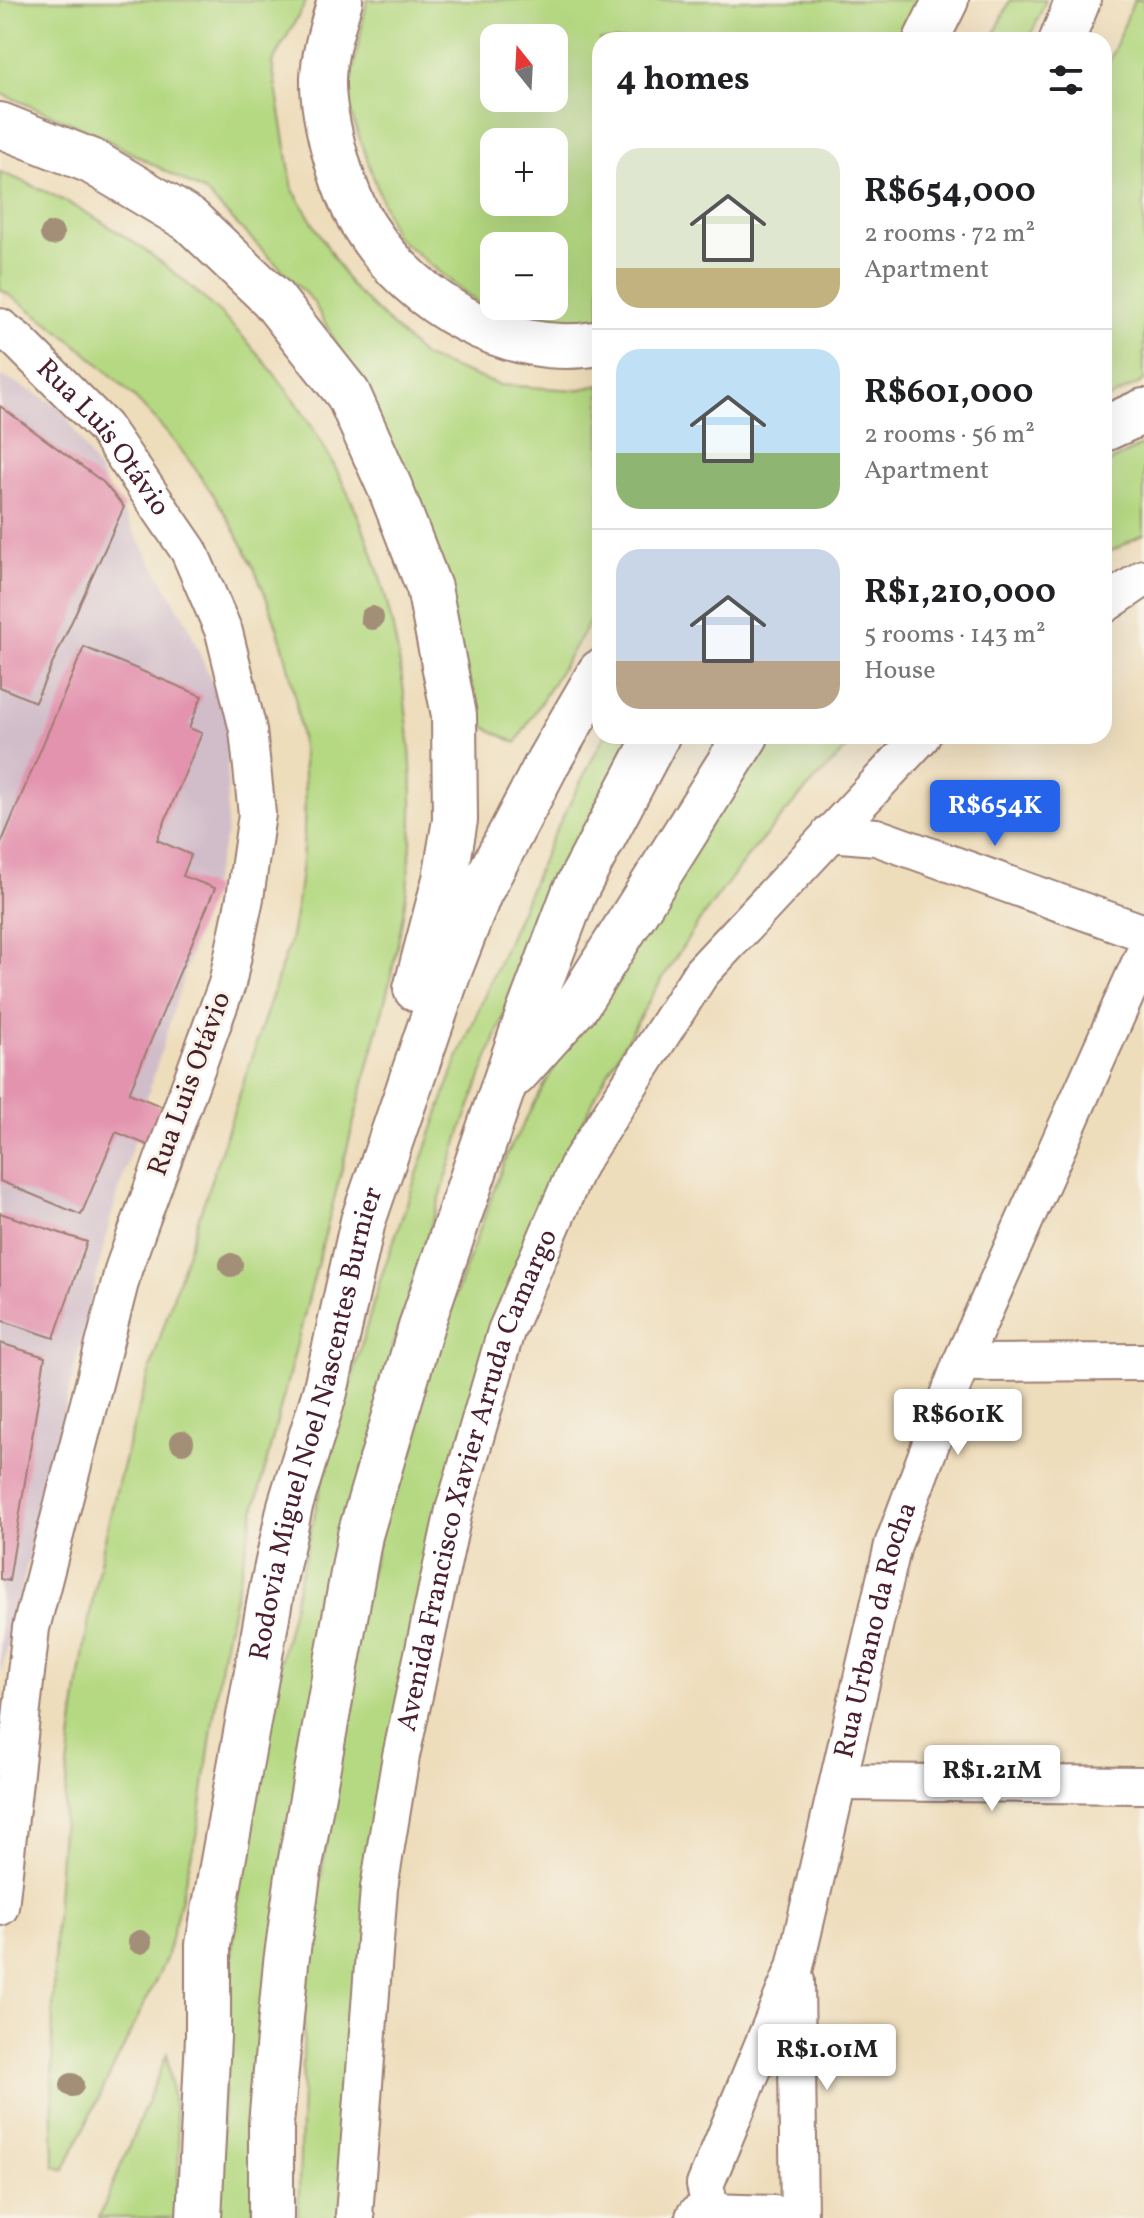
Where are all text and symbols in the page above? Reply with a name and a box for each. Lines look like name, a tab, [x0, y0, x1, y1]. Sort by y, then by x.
north arrow	[480, 24, 568, 112]
map controls	[480, 24, 568, 320]
text: 4 homes	[616, 57, 750, 104]
icon: filters	[1044, 58, 1088, 102]
button: +	[480, 128, 568, 216]
text: R$654,000	[864, 169, 1036, 216]
icon: home	[680, 180, 776, 276]
text: 2 rooms · 72 m²	[864, 216, 1035, 252]
button: −	[480, 232, 568, 320]
text: Apartment	[864, 252, 989, 288]
street label: Rua Luis Otávio	[27, 350, 179, 524]
text: R$601,000	[864, 370, 1033, 417]
icon: home	[680, 381, 776, 477]
text: 2 rooms · 56 m²	[864, 417, 1035, 453]
text: Apartment	[864, 453, 989, 489]
text: R$1,210,000	[864, 570, 1056, 617]
icon: home	[680, 581, 776, 677]
text: 5 rooms · 143 m²	[864, 617, 1046, 653]
text: House	[864, 653, 936, 689]
pin: R$654K	[930, 780, 1060, 848]
text: R$654K	[948, 788, 1042, 824]
street label: Rua Luis Otávio	[139, 986, 241, 1182]
street label: Rodovia Miguel Noel Nascentes Burnier	[240, 1181, 393, 1663]
street label: Avenida Francisco Xavier Arruda Camargo	[387, 1223, 567, 1735]
pin: R$601K	[893, 1389, 1023, 1457]
text: R$601K	[912, 1397, 1004, 1433]
street label: Rua Urbano da Rocha	[825, 1496, 927, 1762]
pin: R$1.21M	[918, 1745, 1066, 1813]
text: R$1.21M	[942, 1753, 1042, 1789]
pin: R$1.01M	[753, 2024, 901, 2092]
text: R$1.01M	[776, 2032, 878, 2068]

